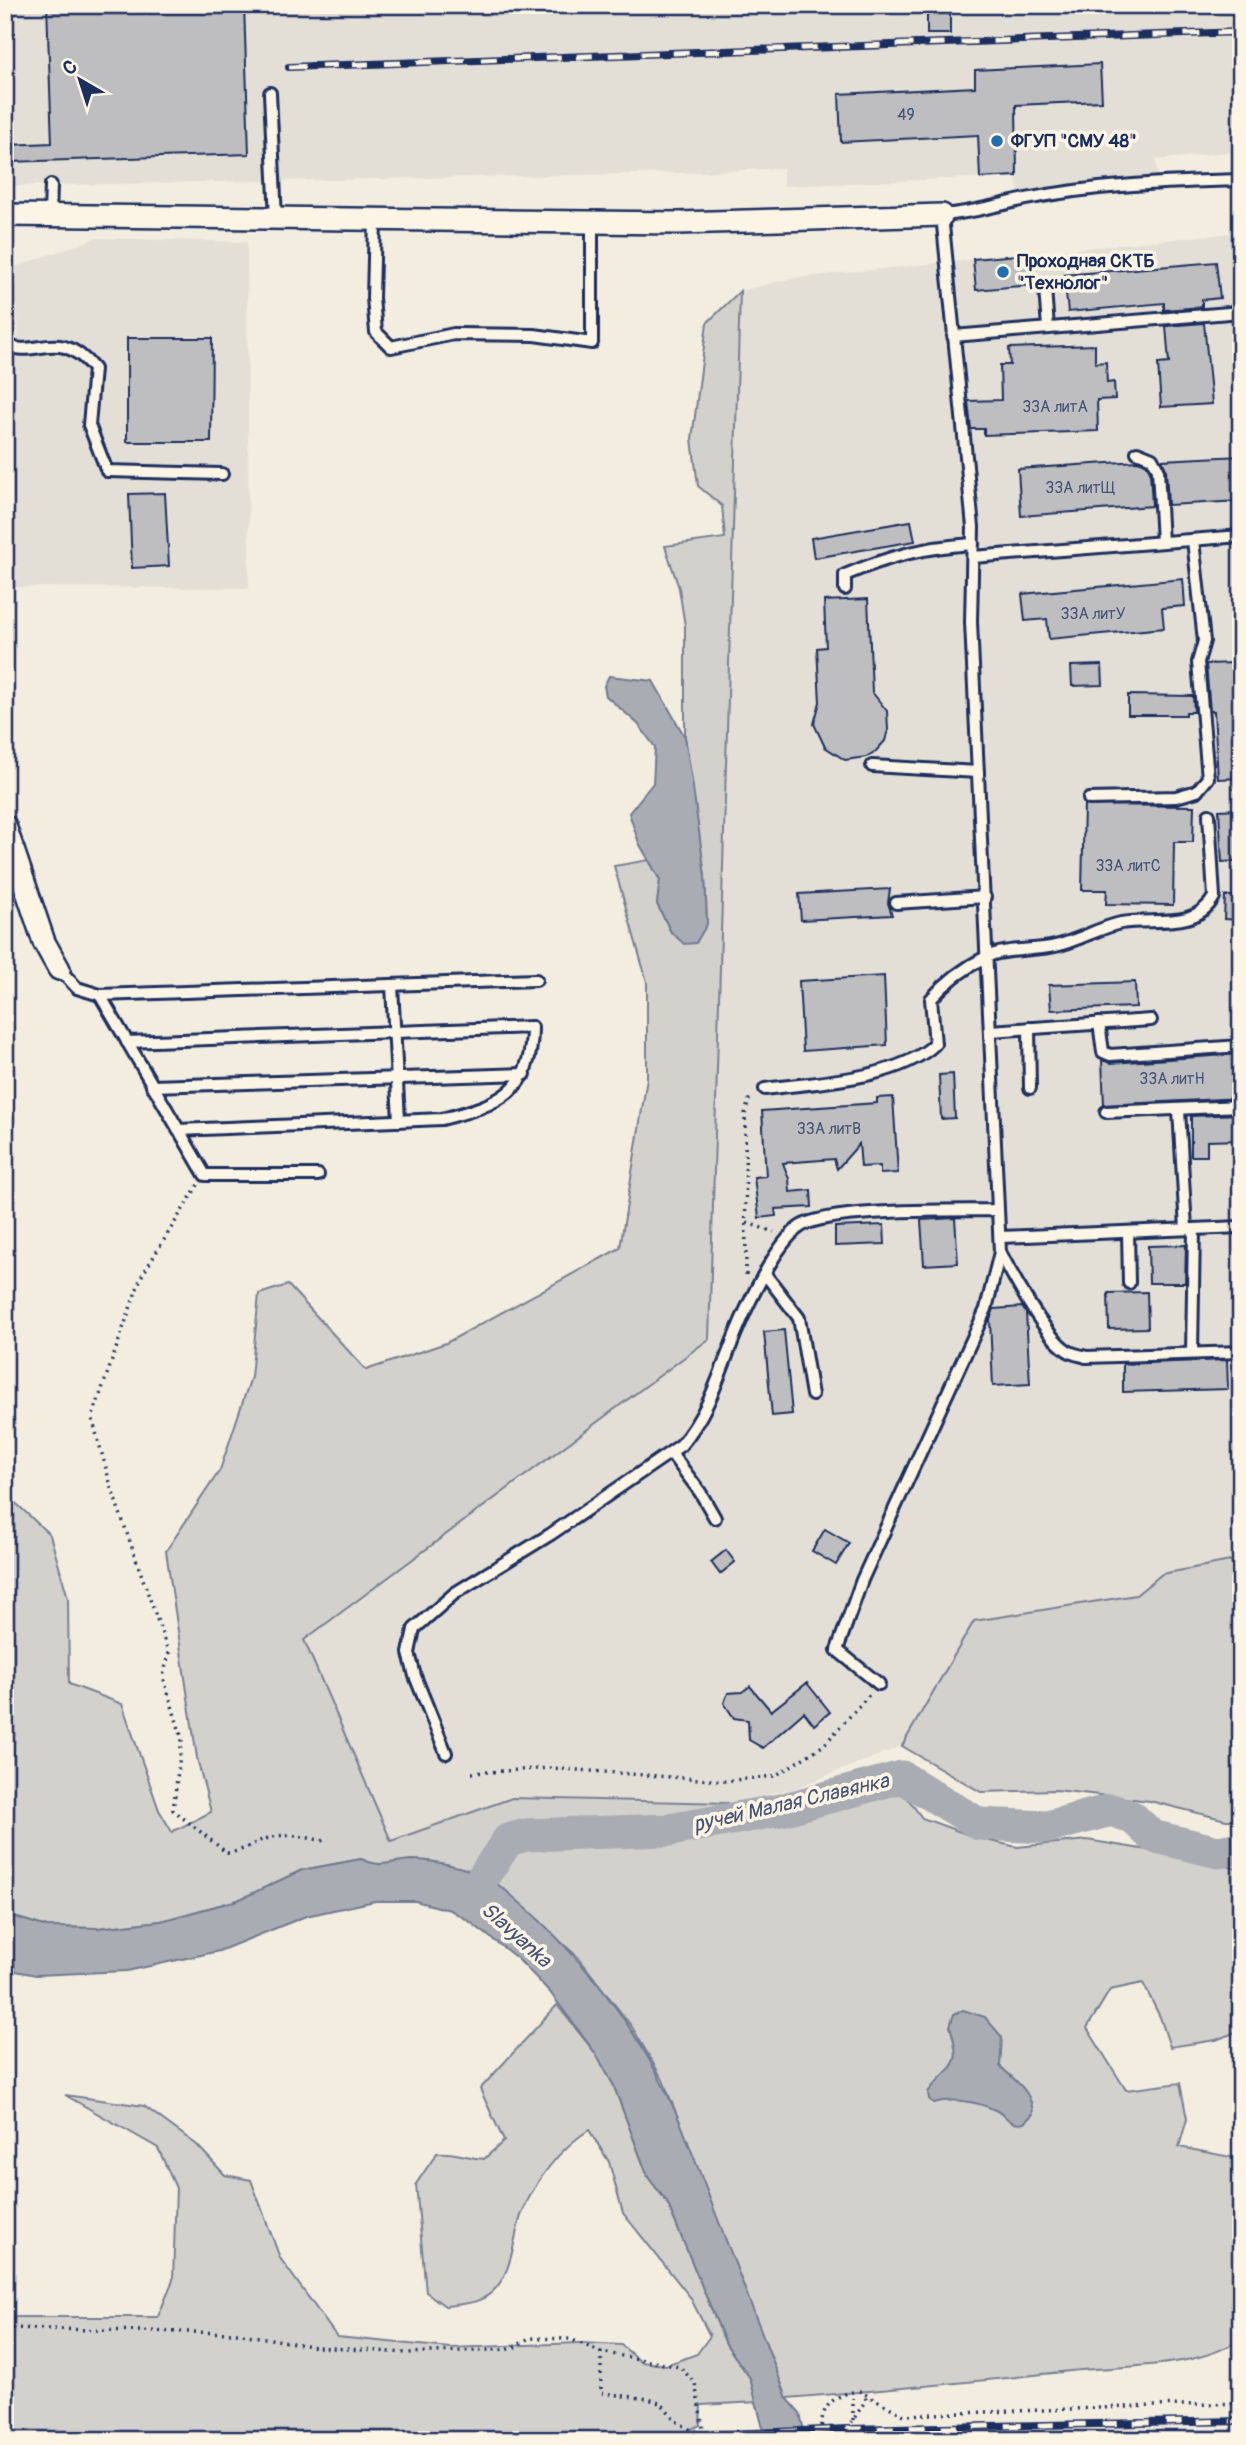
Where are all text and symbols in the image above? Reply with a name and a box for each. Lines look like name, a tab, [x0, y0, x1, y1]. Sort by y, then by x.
north arrow	[46, 46, 116, 116]
text: С	[58, 54, 82, 81]
house number: 49	[897, 105, 915, 125]
place label: ФГУП "СМУ 48"	[1010, 129, 1137, 153]
marker: ФГУП "СМУ 48"	[989, 133, 1005, 149]
place label: Проходная СКТБ "Технолог"	[1017, 249, 1155, 295]
marker: Проходная СКТБ "Технолог"	[995, 264, 1011, 280]
house number: 33А литА	[1022, 397, 1088, 417]
house number: 33А литЩ	[1045, 478, 1116, 498]
house number: 33А литУ	[1061, 604, 1126, 624]
house number: 33А литС	[1095, 856, 1161, 876]
house number: 33А литН	[1139, 1069, 1205, 1089]
house number: 33А литВ	[797, 1119, 861, 1139]
water label: ручей Малая Славянка	[691, 1767, 892, 1839]
water label: Slavyanka	[475, 1897, 558, 1974]

